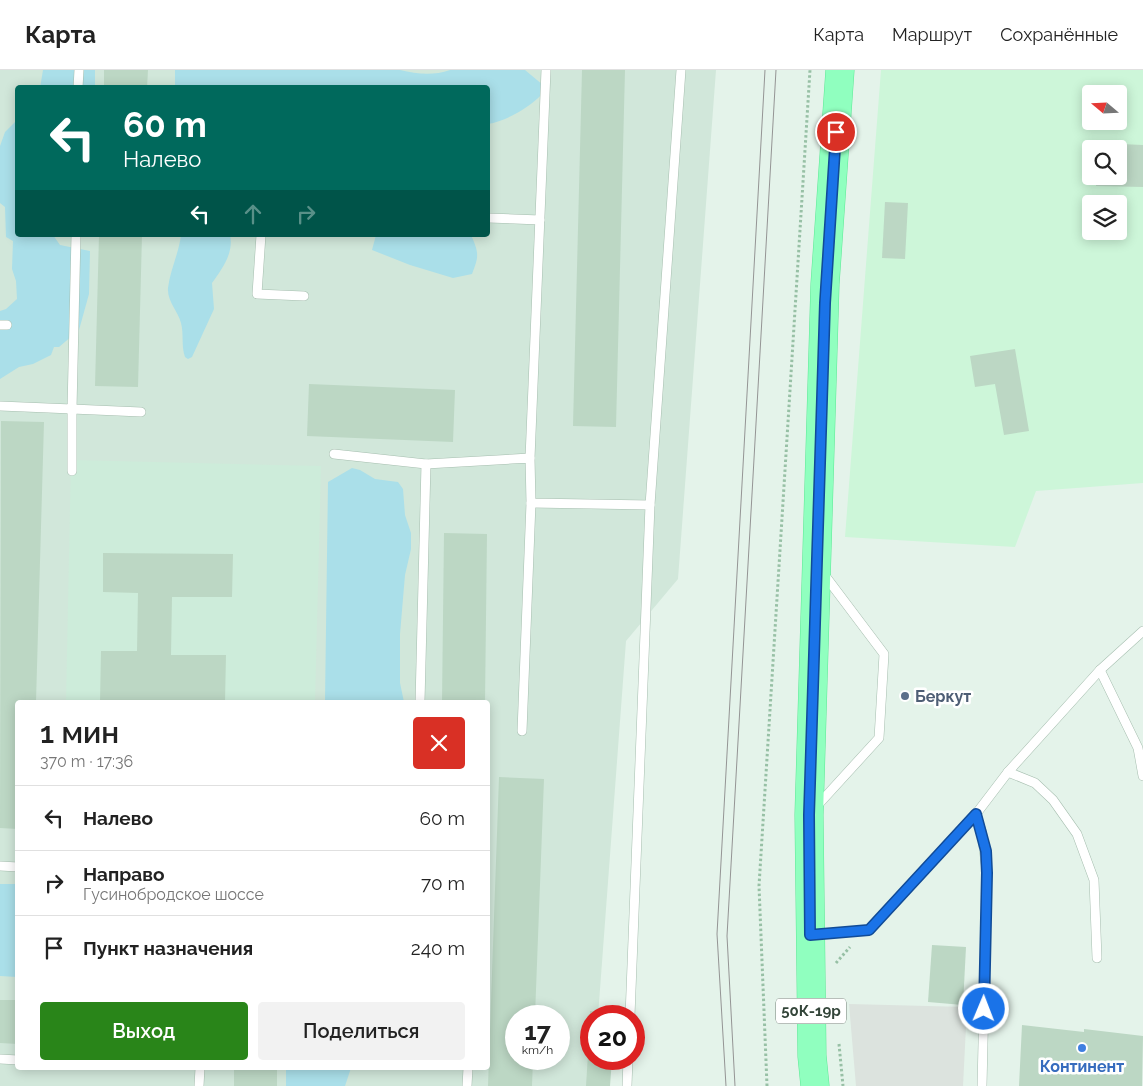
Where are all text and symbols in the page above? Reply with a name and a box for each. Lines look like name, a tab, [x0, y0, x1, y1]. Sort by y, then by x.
text: Карта	[25, 20, 96, 49]
text: Карта	[813, 24, 864, 45]
text: Маршрут	[892, 24, 972, 45]
text: Сохранённые	[1000, 24, 1118, 45]
north arrow	[1082, 85, 1128, 130]
map controls	[1082, 85, 1127, 240]
text: 60 m	[123, 104, 207, 145]
icon: left	[40, 105, 105, 170]
pin	[815, 111, 857, 153]
icon: arrive	[822, 118, 850, 146]
button: search	[1082, 140, 1127, 185]
text: Налево	[123, 146, 201, 172]
button: layers	[1082, 195, 1127, 240]
icon: left	[186, 200, 214, 228]
icon: ahead	[239, 200, 267, 228]
icon: right	[292, 200, 320, 228]
place label: Беркут	[915, 687, 971, 706]
marker: Беркут	[899, 690, 911, 702]
text: 1 мин	[40, 715, 119, 750]
button: close	[413, 717, 465, 769]
text: 370 m · 17:36	[40, 752, 133, 771]
icon: left	[40, 804, 68, 832]
text: Налево	[83, 807, 153, 829]
text: 60 m	[420, 807, 465, 829]
text: Направо	[83, 863, 164, 885]
icon: right	[40, 869, 68, 897]
text: 70 m	[421, 872, 465, 894]
text: Гусинобродское шоссе	[83, 885, 264, 904]
icon: arrive	[40, 934, 68, 962]
text: Пункт назначения	[83, 937, 253, 959]
text: 240 m	[411, 937, 465, 959]
position arrow	[957, 982, 1009, 1034]
road number: 50К-19р	[776, 998, 846, 1024]
button: Выход	[40, 1002, 248, 1060]
button: Поделиться	[258, 1002, 465, 1060]
speed limit sign: 20	[580, 1005, 645, 1070]
text: 17	[524, 1016, 551, 1046]
marker: Континент	[1076, 1042, 1088, 1054]
text: km/h	[522, 1043, 553, 1057]
place label: Континент	[1040, 1057, 1124, 1076]

